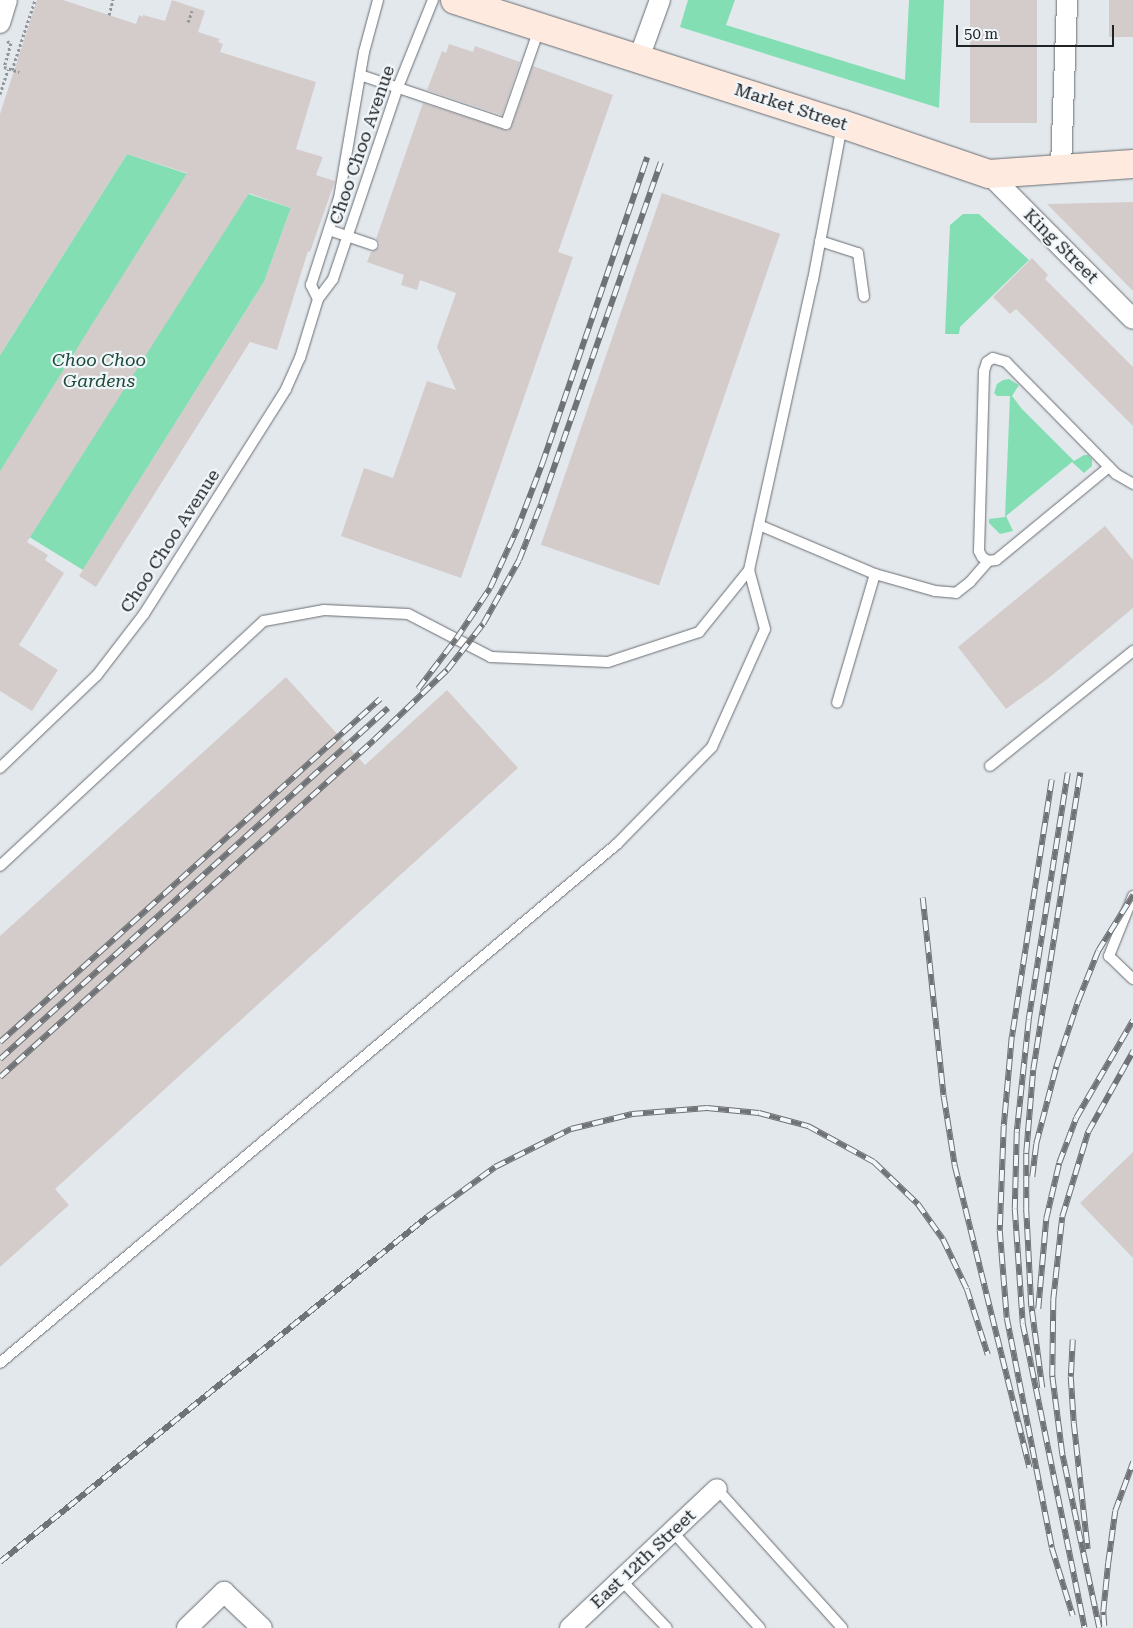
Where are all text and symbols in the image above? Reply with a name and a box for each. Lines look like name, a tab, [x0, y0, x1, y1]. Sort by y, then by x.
scale bar	[958, 15, 1116, 47]
text: 50 m	[964, 25, 998, 43]
street label: Choo Choo Avenue	[325, 63, 399, 227]
street label: Market Street	[732, 79, 850, 135]
street label: King Street	[1019, 204, 1103, 288]
park label: Choo Choo Gardens	[52, 350, 146, 392]
street label: Choo Choo Avenue	[115, 465, 225, 617]
street label: East 12th Street	[586, 1505, 700, 1613]

